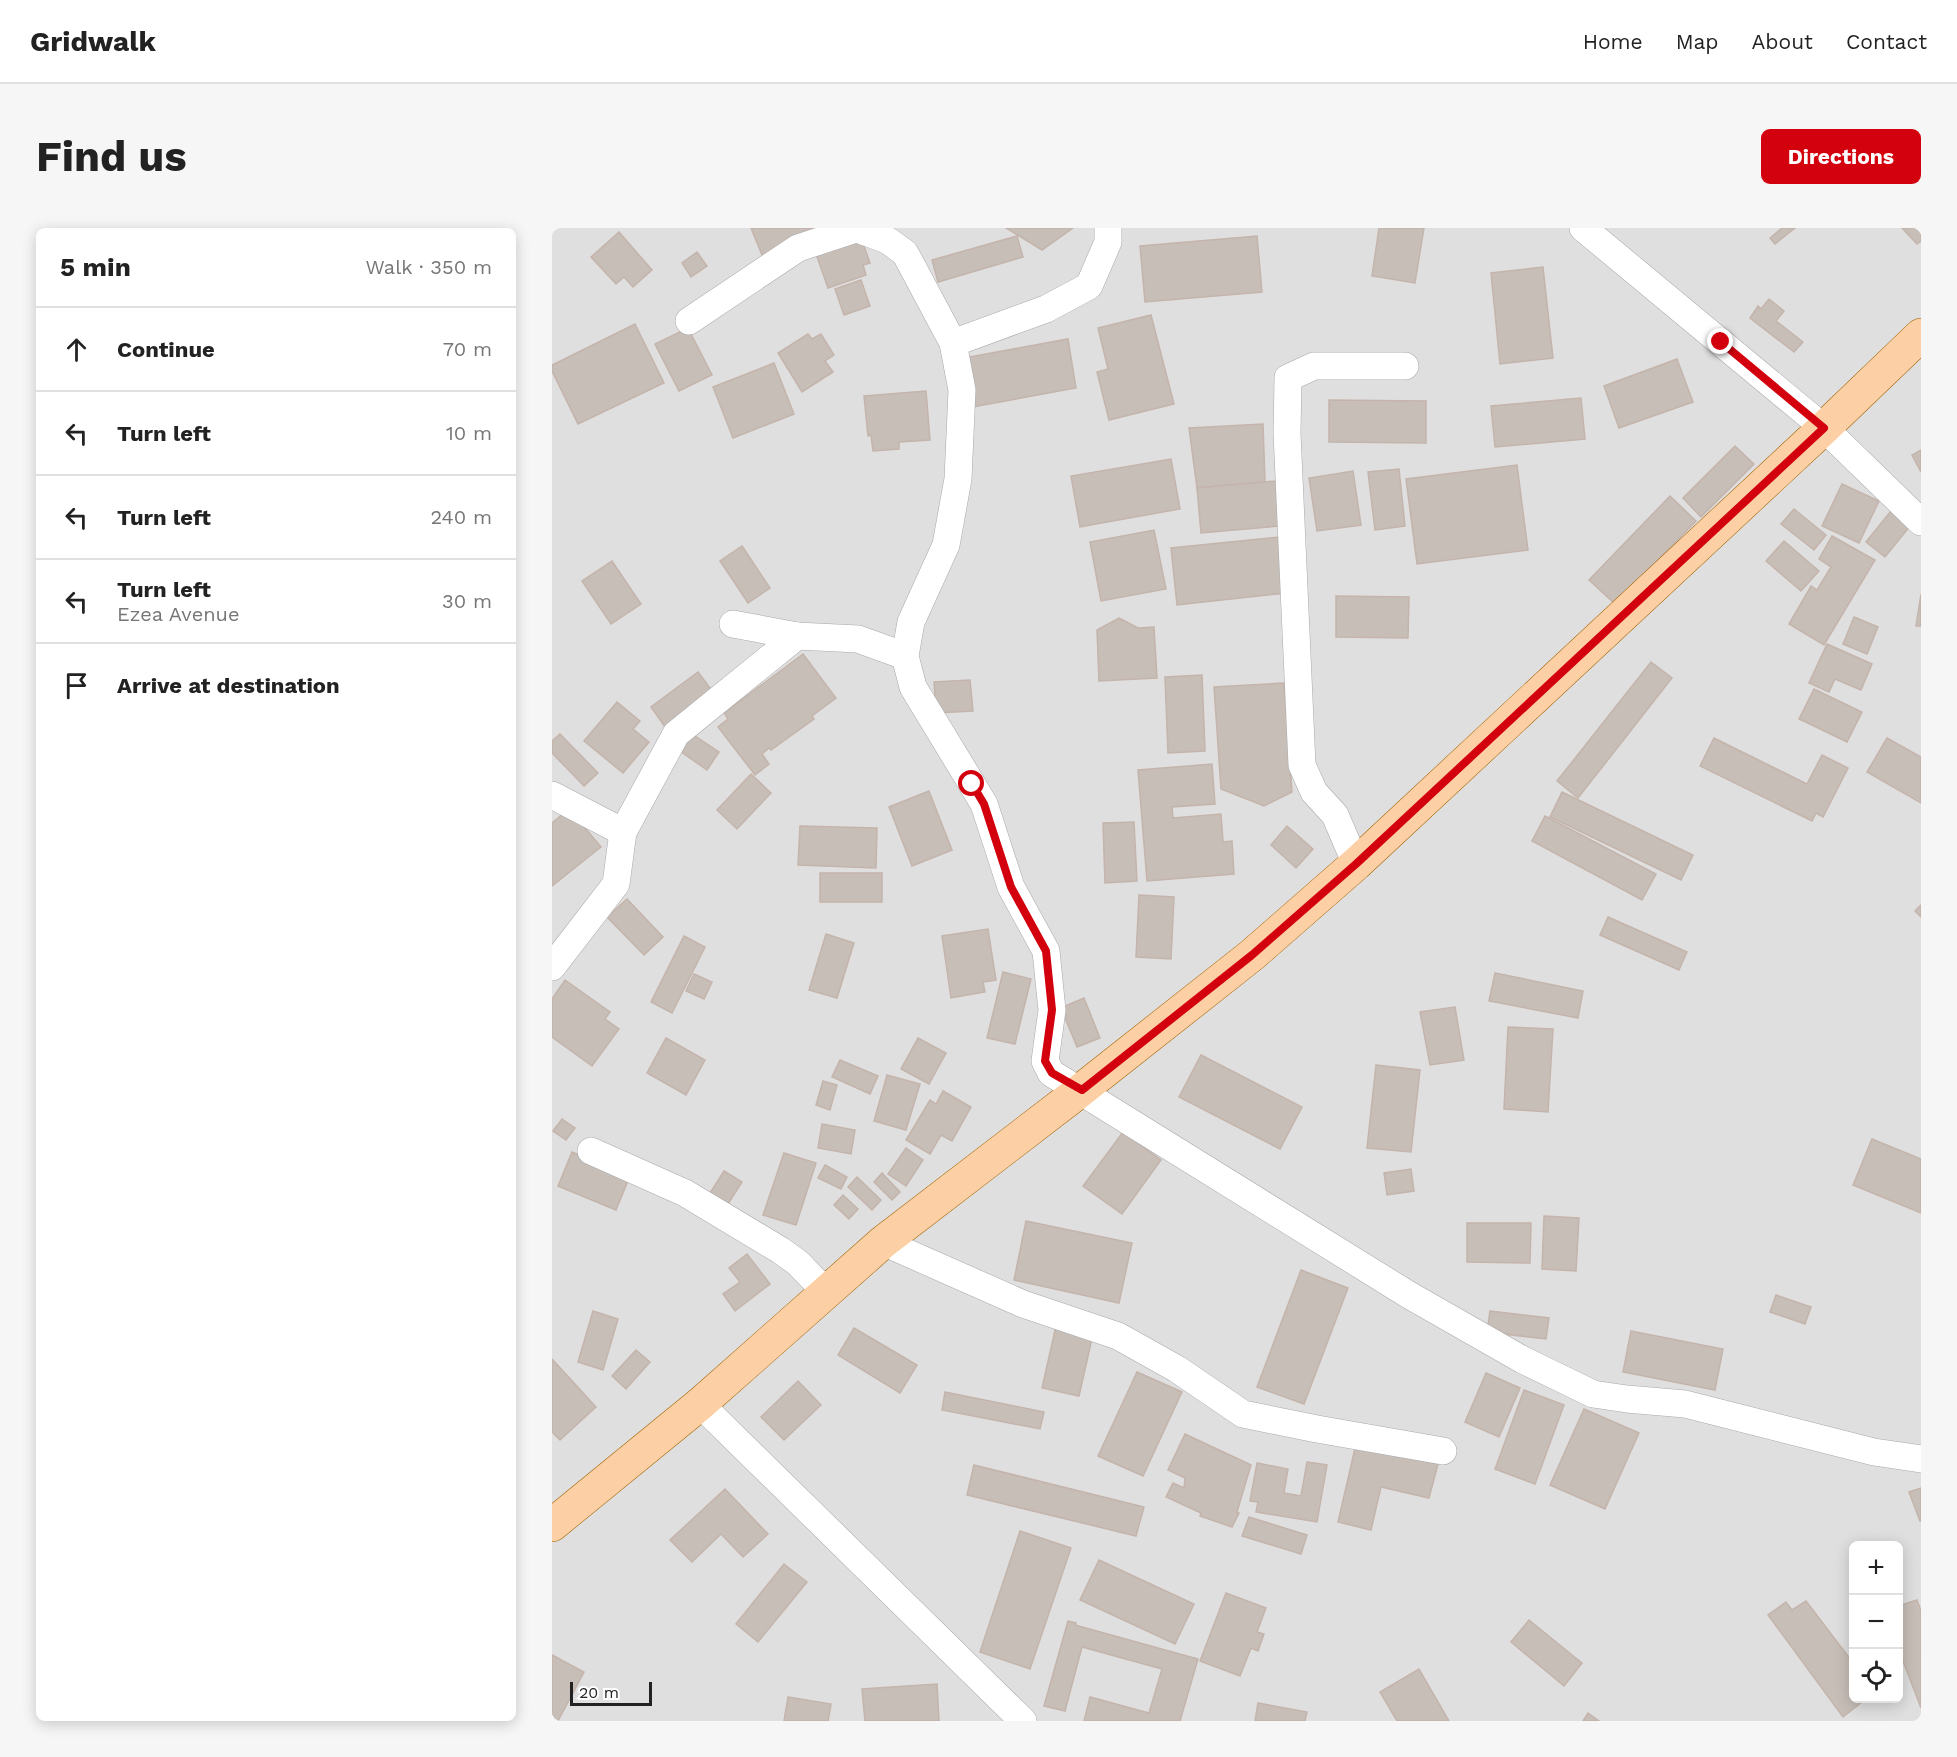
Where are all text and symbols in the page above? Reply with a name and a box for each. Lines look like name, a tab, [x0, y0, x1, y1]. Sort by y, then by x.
text: Gridwalk	[30, 25, 156, 58]
text: Home	[1583, 29, 1643, 54]
text: Map	[1676, 29, 1719, 54]
text: About	[1752, 29, 1813, 54]
text: Contact	[1846, 29, 1927, 54]
button: Directions	[1761, 129, 1921, 184]
text: Find us	[36, 132, 187, 181]
text: 5 min	[60, 252, 131, 282]
text: Walk · 350 m	[365, 255, 492, 279]
route end	[1707, 328, 1733, 354]
icon: ahead	[60, 333, 93, 366]
text: Continue	[117, 337, 215, 362]
text: 70 m	[443, 337, 492, 361]
icon: left	[60, 417, 93, 450]
text: Turn left	[117, 421, 211, 446]
text: 10 m	[446, 421, 492, 445]
icon: left	[60, 501, 93, 534]
text: Turn left	[117, 505, 211, 530]
text: 240 m	[430, 505, 492, 529]
text: Turn left	[117, 577, 211, 602]
icon: left	[60, 585, 93, 618]
text: 30 m	[442, 589, 492, 613]
text: Ezea Avenue	[117, 602, 239, 626]
icon: arrive	[60, 669, 93, 702]
text: Arrive at destination	[117, 673, 340, 698]
route start	[958, 770, 984, 796]
map controls	[1849, 1541, 1903, 1703]
button: +	[1849, 1541, 1903, 1595]
button: −	[1849, 1595, 1903, 1649]
button: locate	[1849, 1649, 1903, 1703]
scale bar	[570, 1679, 652, 1706]
text: 20 m	[579, 1683, 619, 1702]

